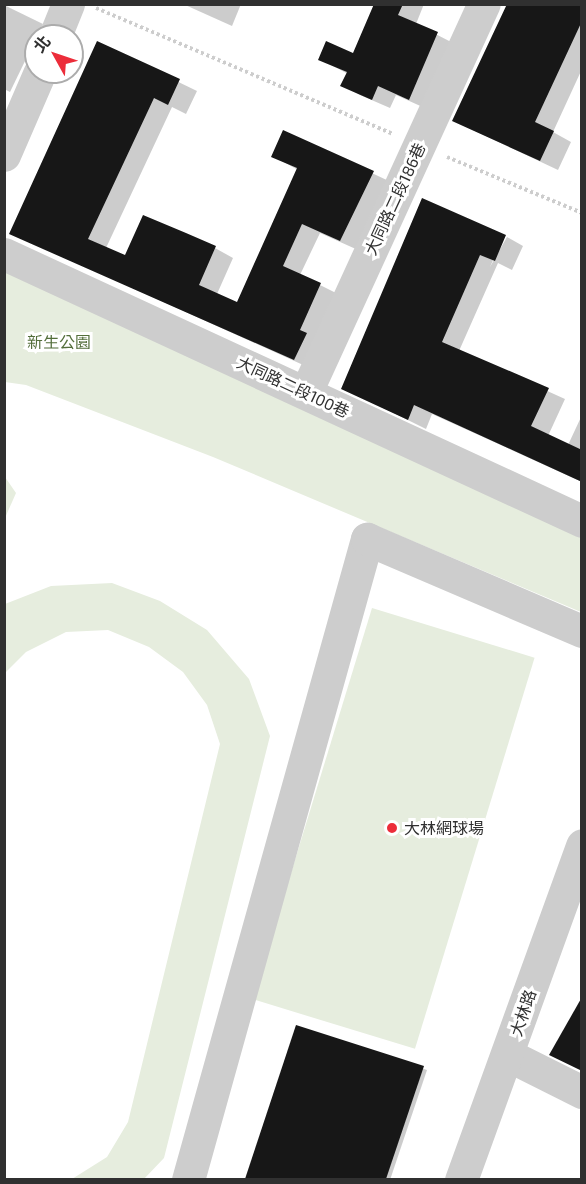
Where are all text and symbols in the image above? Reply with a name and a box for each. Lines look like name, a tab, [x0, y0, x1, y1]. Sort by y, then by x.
north arrow	[24, 24, 84, 84]
text: 北	[29, 31, 54, 56]
street label: 大同路二段186巷	[361, 140, 429, 258]
park label: 新生公園	[27, 332, 91, 352]
street label: 大同路二段100巷	[234, 353, 352, 421]
place label: 大林網球場	[404, 818, 484, 838]
marker: 大林網球場	[385, 821, 399, 835]
street label: 大林路	[506, 987, 540, 1039]

